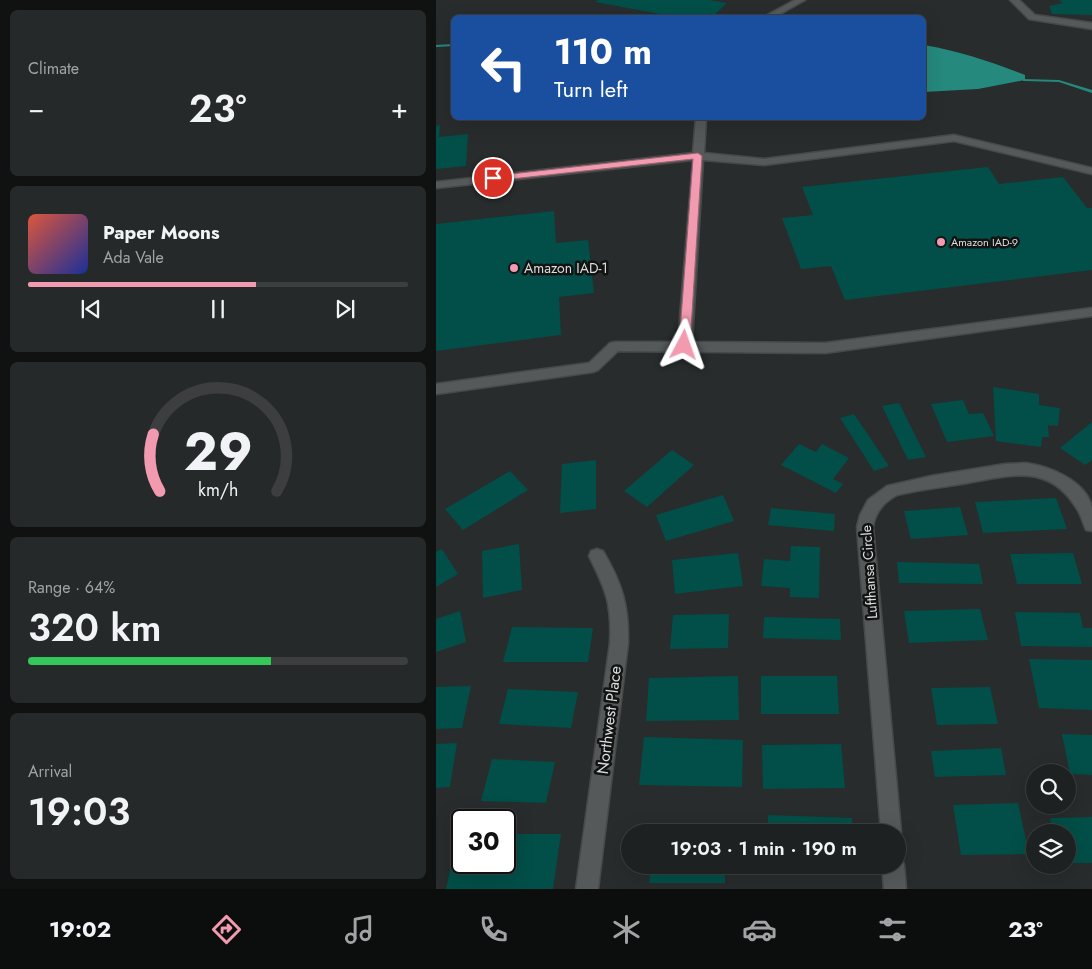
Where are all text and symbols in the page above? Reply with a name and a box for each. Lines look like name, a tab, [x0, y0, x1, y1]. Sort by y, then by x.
text: 110 m	[554, 27, 652, 77]
icon: left	[471, 35, 536, 100]
text: Climate	[28, 57, 79, 80]
text: Turn left	[554, 73, 628, 105]
text: 23°	[189, 81, 246, 136]
text: −	[28, 88, 45, 129]
text: +	[391, 88, 408, 129]
pin	[472, 157, 514, 199]
icon: arrive	[479, 164, 507, 192]
text: Paper Moons	[103, 219, 220, 246]
place label: Amazon IAD-9	[951, 234, 1018, 250]
marker: Amazon IAD-9	[935, 236, 947, 248]
text: Ada Vale	[103, 246, 164, 269]
place label: Amazon IAD-1	[524, 258, 608, 278]
marker: Amazon IAD-1	[508, 262, 520, 274]
icon: previous	[77, 295, 105, 323]
icon: pause	[204, 295, 232, 323]
icon: next	[331, 295, 359, 323]
position arrow	[657, 318, 709, 370]
text: 29	[184, 414, 252, 490]
text: km/h	[198, 477, 238, 503]
street label: Lufthansa Circle	[856, 525, 882, 619]
text: Range · 64%	[28, 576, 115, 599]
text: 320 km	[28, 600, 161, 655]
street label: Northwest Place	[591, 665, 627, 775]
text: Arrival	[28, 760, 72, 783]
map controls	[1026, 764, 1076, 874]
button: search	[1026, 764, 1076, 814]
text: 19:03	[28, 784, 130, 839]
speed limit sign: 30	[451, 809, 516, 874]
button: layers	[1026, 824, 1076, 874]
text: 19:03 · 1 min · 190 m	[670, 835, 857, 862]
icon: directions	[209, 912, 244, 947]
icon: music	[342, 912, 377, 947]
icon: phone	[476, 912, 511, 947]
icon: climate	[609, 912, 644, 947]
icon: car	[742, 912, 777, 947]
icon: filters	[875, 912, 910, 947]
text: 19:02	[49, 913, 111, 945]
text: 23°	[1008, 913, 1043, 945]

